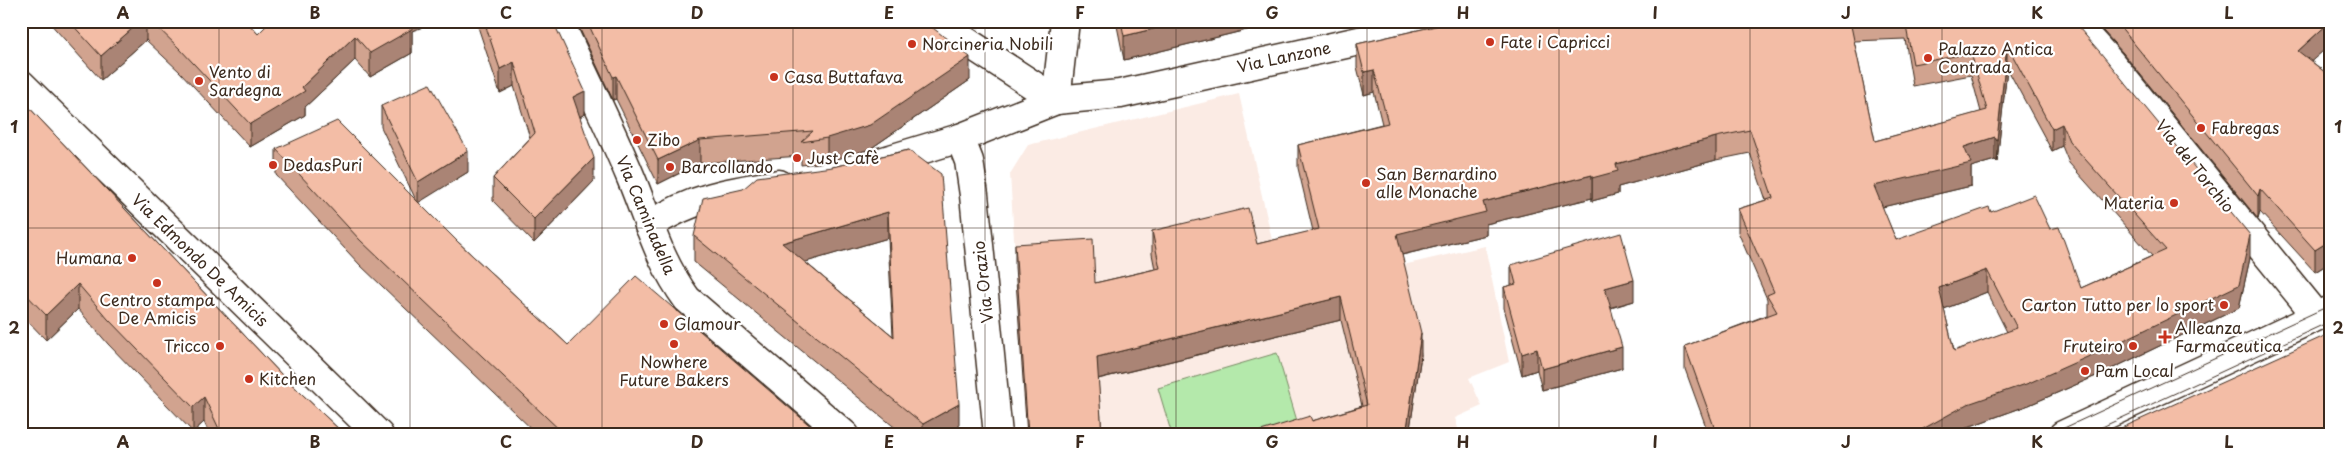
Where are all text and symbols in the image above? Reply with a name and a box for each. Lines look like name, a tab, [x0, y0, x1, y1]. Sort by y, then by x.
text: A	[117, 0, 130, 24]
text: B	[310, 0, 321, 24]
text: C	[500, 0, 512, 24]
text: D	[691, 0, 703, 24]
text: E	[884, 0, 894, 24]
text: F	[1075, 0, 1085, 24]
text: G	[1265, 0, 1279, 24]
text: H	[1457, 0, 1469, 24]
text: I	[1652, 0, 1658, 24]
text: J	[1841, 0, 1851, 24]
text: K	[2031, 0, 2043, 24]
text: L	[2224, 0, 2234, 24]
place label: Fate i Capricci	[1500, 29, 1610, 53]
place label: Norcineria Nobili	[922, 31, 1053, 55]
street label: Via Lanzone	[1235, 34, 1333, 78]
marker: Fate i Capricci	[1484, 36, 1496, 48]
place label: Palazzo Antica Contrada	[1938, 36, 2053, 78]
marker: Norcineria Nobili	[906, 38, 918, 50]
marker: Palazzo Antica Contrada	[1922, 52, 1934, 64]
place label: Vento di Sardegna	[209, 59, 281, 101]
place label: Casa Buttafava	[784, 64, 903, 88]
marker: Casa Buttafava	[768, 71, 780, 83]
marker: Vento di Sardegna	[193, 75, 205, 87]
text: 1	[10, 114, 18, 138]
street label: Via del Torchio	[2151, 114, 2241, 217]
text: 1	[2334, 114, 2342, 138]
place label: Fabregas	[2211, 115, 2279, 139]
marker: Fabregas	[2195, 122, 2207, 134]
place label: Zibo	[647, 127, 680, 151]
marker: Zibo	[631, 134, 643, 146]
place label: Just Cafè	[807, 145, 879, 169]
street label: Via Caminadella	[611, 151, 683, 278]
place label: DedasPuri	[283, 152, 362, 176]
marker: Just Cafè	[791, 152, 803, 164]
place label: Barcollando	[680, 154, 773, 178]
marker: DedasPuri	[267, 159, 279, 171]
marker: Barcollando	[664, 161, 676, 173]
place label: San Bernardino alle Monache	[1376, 161, 1497, 203]
marker: San Bernardino alle Monache	[1360, 177, 1372, 189]
street label: Via Edmondo De Amicis	[127, 187, 275, 331]
place label: Materia	[2104, 190, 2164, 214]
marker: Materia	[2168, 197, 2180, 209]
street label: Via Orazio	[966, 240, 998, 325]
place label: Humana	[56, 245, 122, 269]
marker: Humana	[126, 252, 138, 264]
marker: Centro stampa De Amicis	[151, 277, 163, 289]
place label: Centro stampa De Amicis	[99, 287, 215, 329]
place label: Carton Tutto per lo sport	[2021, 292, 2214, 316]
marker: Carton Tutto per lo sport	[2218, 299, 2230, 311]
place label: Glamour	[674, 311, 741, 335]
text: 2	[8, 315, 20, 339]
place label: Alleanza Farmaceutica	[2175, 315, 2282, 357]
text: 2	[2332, 315, 2344, 339]
marker: Glamour	[658, 318, 670, 330]
marker: Alleanza Farmaceutica	[2159, 331, 2171, 343]
place label: Tricco	[164, 333, 210, 357]
place label: Fruteiro	[2063, 333, 2123, 357]
marker: Nowhere Future Bakers	[668, 338, 680, 350]
marker: Tricco	[214, 340, 226, 352]
marker: Fruteiro	[2127, 340, 2139, 352]
place label: Nowhere Future Bakers	[619, 349, 729, 391]
place label: Pam Local	[2095, 358, 2174, 382]
marker: Pam Local	[2079, 365, 2091, 377]
place label: Kitchen	[259, 366, 316, 390]
marker: Kitchen	[243, 373, 255, 385]
text: A	[117, 429, 130, 453]
text: B	[310, 429, 321, 453]
text: C	[500, 429, 512, 453]
text: D	[691, 429, 703, 453]
text: E	[884, 429, 894, 453]
text: F	[1075, 429, 1085, 453]
text: G	[1265, 429, 1279, 453]
text: H	[1457, 429, 1469, 453]
text: I	[1652, 429, 1658, 453]
text: J	[1841, 429, 1851, 453]
text: K	[2031, 429, 2043, 453]
text: L	[2224, 429, 2234, 453]

